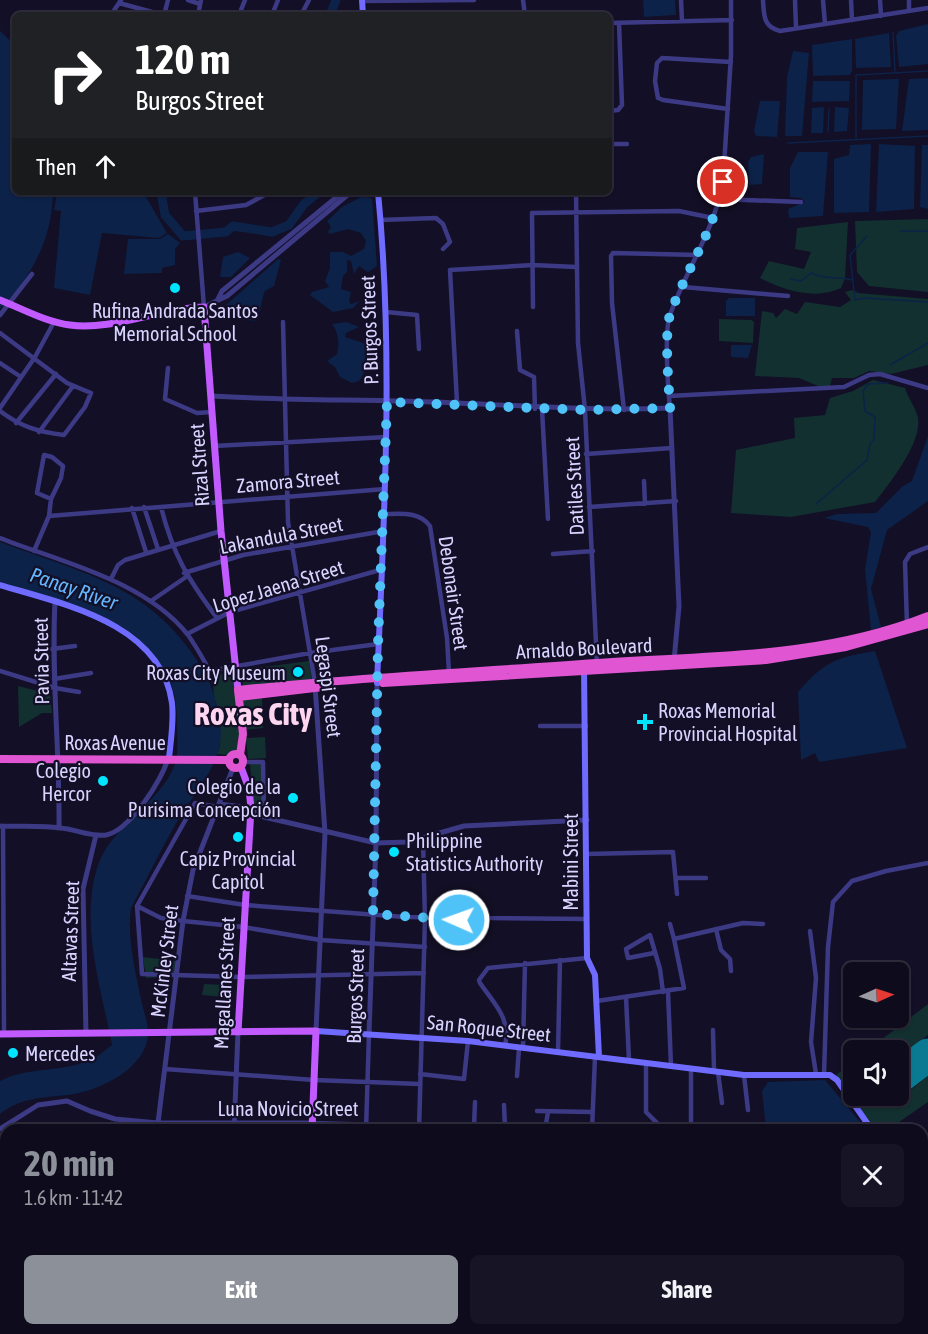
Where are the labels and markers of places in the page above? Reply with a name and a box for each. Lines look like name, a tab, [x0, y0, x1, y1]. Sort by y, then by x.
pin	[697, 156, 748, 207]
marker: Rufina Andrada Santos Memorial School	[168, 281, 182, 295]
place label: Rufina Andrada Santos Memorial School	[92, 299, 258, 345]
place label: Roxas City Museum	[146, 661, 286, 684]
marker: Roxas City Museum	[291, 665, 305, 679]
place label: Roxas Memorial Provincial Hospital	[658, 699, 798, 745]
marker: Roxas Memorial Provincial Hospital	[636, 713, 654, 731]
place label: Colegio Hercor	[36, 759, 92, 805]
marker: Colegio Hercor	[96, 774, 110, 788]
place label: Colegio de la Purisima Concepción	[128, 775, 281, 821]
marker: Colegio de la Purisima Concepción	[286, 791, 300, 805]
place label: Philippine Statistics Authority	[406, 829, 543, 875]
marker: Capiz Provincial Capitol	[231, 830, 245, 844]
marker: Philippine Statistics Authority	[387, 845, 401, 859]
place label: Capiz Provincial Capitol	[180, 847, 297, 893]
place label: Mercedes	[25, 1042, 95, 1065]
marker: Mercedes	[6, 1046, 20, 1060]

